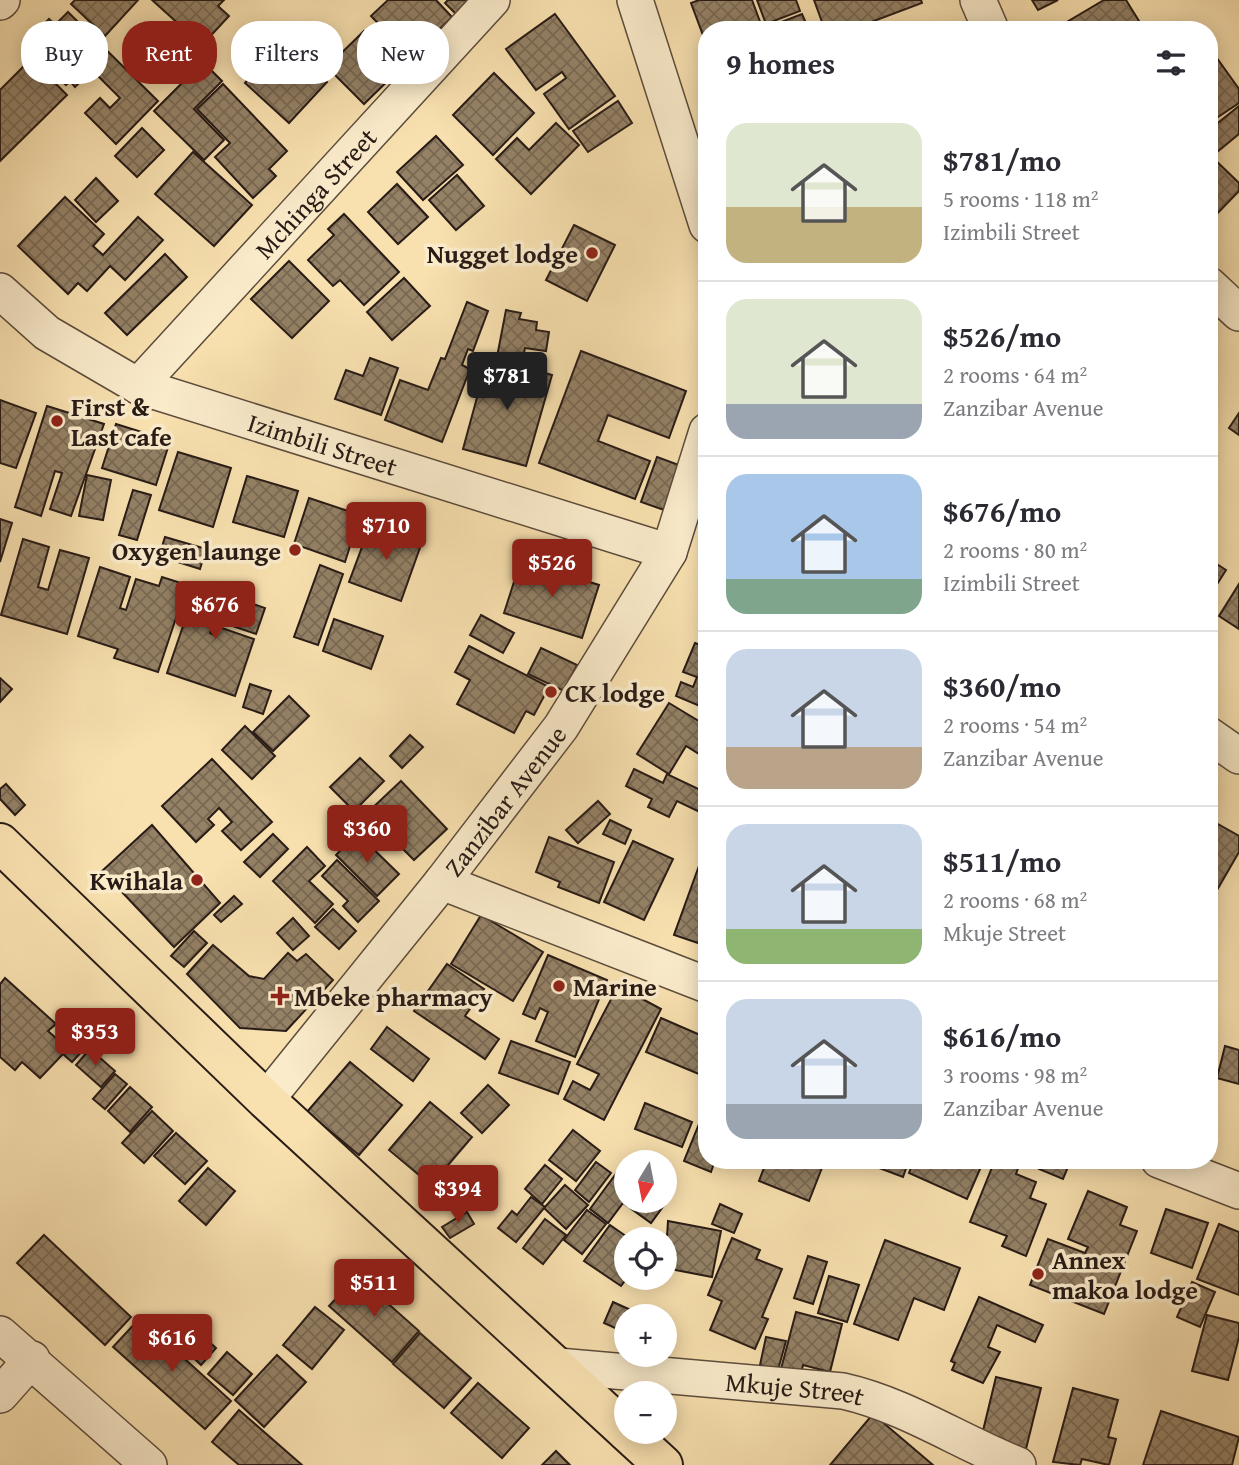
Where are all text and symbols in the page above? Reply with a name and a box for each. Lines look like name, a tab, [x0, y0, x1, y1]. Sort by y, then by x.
chip: Buy	[21, 21, 108, 84]
chip: Rent	[122, 21, 217, 84]
chip: Filters	[231, 21, 343, 84]
chip: New	[357, 21, 449, 84]
text: 9 homes	[726, 41, 835, 85]
icon: filters	[1152, 44, 1190, 82]
street label: Mchinga Street	[245, 119, 385, 267]
text: $781/mo	[943, 138, 1061, 182]
icon: home	[782, 151, 866, 235]
text: 5 rooms · 118 m²	[943, 182, 1098, 215]
text: Izimbili Street	[943, 215, 1080, 248]
place label: Nugget lodge	[427, 234, 578, 273]
marker: Nugget lodge	[584, 245, 600, 261]
text: $526/mo	[943, 314, 1061, 358]
icon: home	[782, 327, 866, 411]
pin: $781	[466, 352, 548, 412]
text: $781	[483, 358, 531, 391]
text: 2 rooms · 64 m²	[943, 358, 1087, 391]
place label: First & Last cafe	[71, 387, 172, 456]
text: Zanzibar Avenue	[943, 391, 1104, 424]
street label: Izimbili Street	[243, 402, 403, 486]
marker: First & Last cafe	[49, 413, 65, 429]
text: $676/mo	[943, 489, 1061, 533]
icon: home	[782, 502, 866, 586]
pin: $710	[345, 503, 427, 562]
text: $710	[362, 508, 410, 541]
place label: Oxygen launge	[112, 531, 281, 570]
text: 2 rooms · 80 m²	[943, 533, 1087, 566]
pin: $526	[511, 540, 593, 599]
marker: Oxygen launge	[287, 542, 303, 558]
text: $526	[528, 545, 576, 578]
text: Izimbili Street	[943, 566, 1080, 599]
pin: $676	[174, 582, 256, 641]
text: $676	[191, 587, 239, 620]
text: $360/mo	[943, 664, 1061, 708]
place label: CK lodge	[565, 673, 665, 712]
icon: home	[782, 677, 866, 761]
marker: CK lodge	[543, 684, 559, 700]
text: 2 rooms · 54 m²	[943, 708, 1087, 741]
street label: Zanzibar Avenue	[434, 717, 575, 884]
text: Zanzibar Avenue	[943, 741, 1104, 774]
pin: $360	[326, 806, 408, 865]
text: $360	[343, 811, 391, 844]
text: $511/mo	[943, 839, 1061, 883]
icon: home	[782, 852, 866, 936]
place label: Kwihala	[90, 861, 184, 900]
marker: Kwihala	[189, 872, 205, 888]
text: 2 rooms · 68 m²	[943, 883, 1087, 916]
text: Mkuje Street	[943, 916, 1066, 949]
place label: Marine	[573, 967, 657, 1006]
place label: Mbeke pharmacy	[294, 977, 493, 1016]
marker: Marine	[551, 978, 567, 994]
marker: Mbeke pharmacy	[272, 988, 288, 1004]
pin: $353	[54, 1009, 136, 1068]
text: $353	[71, 1014, 119, 1047]
text: $616/mo	[943, 1014, 1061, 1058]
icon: home	[782, 1027, 866, 1111]
text: 3 rooms · 98 m²	[943, 1058, 1087, 1091]
text: Zanzibar Avenue	[943, 1091, 1104, 1124]
north arrow	[614, 1150, 677, 1213]
map controls	[614, 1150, 677, 1444]
pin: $394	[417, 1166, 499, 1225]
text: $394	[434, 1171, 482, 1204]
button: locate	[614, 1227, 677, 1290]
place label: Annex makoa lodge	[1052, 1240, 1198, 1309]
pin: $511	[333, 1260, 415, 1319]
text: $511	[350, 1265, 398, 1298]
marker: Annex makoa lodge	[1030, 1266, 1046, 1282]
button: +	[614, 1304, 677, 1367]
pin: $616	[131, 1314, 213, 1374]
text: $616	[148, 1320, 196, 1353]
street label: Mkuje Street	[724, 1361, 869, 1415]
button: −	[614, 1381, 677, 1444]

